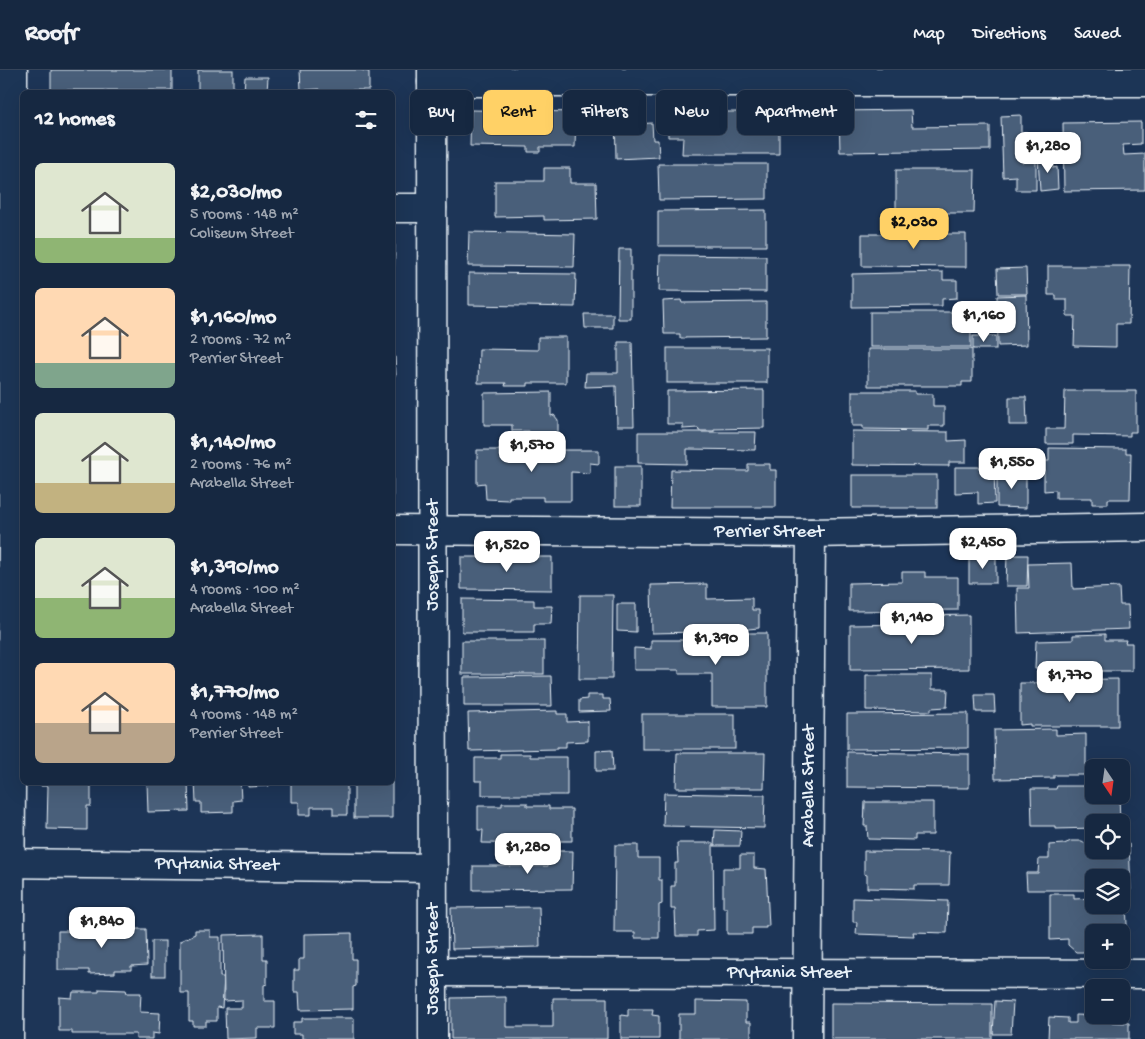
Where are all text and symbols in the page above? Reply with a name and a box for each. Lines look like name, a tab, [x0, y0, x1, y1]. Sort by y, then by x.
text: Roofr	[25, 20, 78, 49]
text: Map	[913, 24, 945, 45]
text: Directions	[973, 24, 1046, 45]
text: Saved	[1074, 24, 1120, 45]
chip: Buy	[410, 90, 473, 135]
chip: Rent	[483, 90, 553, 135]
chip: Filters	[563, 90, 646, 135]
chip: New	[656, 90, 727, 135]
chip: Apartment	[737, 90, 854, 135]
icon: filters	[352, 106, 380, 134]
text: 12 homes	[35, 108, 114, 133]
pin: $1,280	[1007, 132, 1089, 174]
text: $1,280	[1026, 138, 1070, 157]
text: $2,030/mo	[190, 181, 282, 206]
icon: home	[75, 183, 135, 243]
text: 5 rooms · 148 m²	[190, 206, 299, 225]
pin: $2,030	[873, 208, 955, 250]
text: $2,030	[891, 214, 937, 233]
text: Coliseum Street	[190, 225, 293, 244]
pin: $1,160	[943, 300, 1025, 343]
text: $1,160/mo	[190, 306, 276, 331]
text: $1,160	[963, 307, 1005, 326]
icon: home	[75, 308, 135, 368]
text: 2 rooms · 72 m²	[190, 331, 291, 350]
text: Perrier Street	[190, 350, 282, 369]
pin: $1,570	[491, 430, 573, 473]
text: $1,140/mo	[190, 431, 276, 456]
icon: home	[75, 433, 135, 493]
text: $1,570	[510, 437, 554, 456]
pin: $1,550	[971, 448, 1053, 490]
text: $1,550	[990, 454, 1034, 473]
text: 2 rooms · 76 m²	[190, 456, 292, 475]
text: Arabella Street	[190, 475, 293, 494]
street label: Joseph Street	[422, 497, 445, 611]
street label: Perrier Street	[713, 521, 826, 544]
pin: $2,450	[942, 528, 1024, 570]
pin: $1,520	[466, 530, 548, 573]
text: $2,450	[960, 534, 1006, 553]
text: $1,520	[485, 537, 529, 556]
text: $1,390/mo	[190, 556, 279, 581]
icon: home	[75, 558, 135, 618]
text: 4 rooms · 100 m²	[190, 581, 300, 600]
text: Arabella Street	[190, 600, 293, 619]
pin: $1,140	[871, 602, 953, 645]
text: $1,140	[891, 609, 933, 628]
pin: $1,390	[675, 624, 757, 666]
text: $1,390	[694, 630, 738, 649]
pin: $1,770	[1029, 660, 1111, 703]
text: $1,770	[1048, 667, 1092, 686]
text: $1,770/mo	[190, 681, 279, 706]
icon: home	[75, 683, 135, 743]
text: 4 rooms · 148 m²	[190, 706, 298, 725]
street label: Arabella Street	[798, 723, 821, 847]
text: Perrier Street	[190, 725, 282, 744]
north arrow	[1085, 759, 1130, 804]
map controls	[1085, 759, 1130, 1024]
button: locate	[1085, 814, 1130, 859]
pin: $1,280	[487, 832, 569, 875]
text: $1,280	[506, 839, 550, 858]
street label: Prytania Street	[154, 852, 281, 878]
button: layers	[1085, 869, 1130, 914]
street label: Joseph Street	[422, 901, 445, 1015]
pin: $1,840	[61, 906, 143, 949]
text: $1,840	[80, 913, 124, 932]
button: +	[1085, 924, 1130, 969]
street label: Prytania Street	[726, 962, 853, 985]
button: −	[1085, 979, 1130, 1024]

